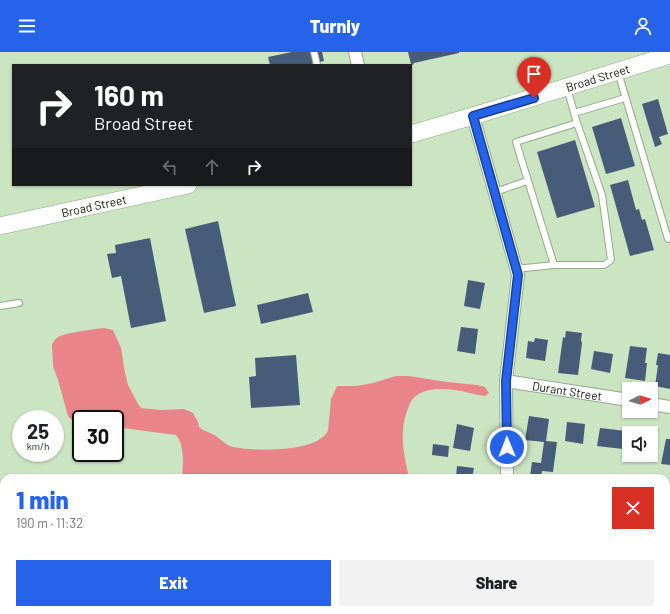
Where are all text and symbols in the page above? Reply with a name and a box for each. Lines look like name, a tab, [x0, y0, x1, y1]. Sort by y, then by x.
icon: menu	[16, 15, 38, 37]
text: Turnly	[310, 15, 360, 37]
icon: person	[632, 15, 654, 37]
pin	[517, 57, 551, 98]
street label: Broad Street	[564, 61, 631, 94]
icon: arrive	[523, 63, 545, 85]
text: 160 m	[94, 78, 164, 112]
icon: right	[28, 80, 80, 132]
text: Broad Street	[94, 112, 193, 134]
icon: left	[159, 156, 181, 178]
icon: ahead	[201, 156, 223, 178]
icon: right	[243, 156, 265, 178]
street label: Broad Street	[60, 192, 128, 219]
street label: Durant Street	[531, 378, 603, 403]
north arrow	[622, 382, 658, 418]
map controls	[622, 382, 658, 462]
speed limit sign: 30	[72, 410, 124, 462]
text: 25	[27, 419, 49, 443]
position arrow	[486, 426, 528, 468]
button: sound	[622, 426, 658, 462]
text: km/h	[27, 440, 49, 452]
text: 1 min	[16, 485, 69, 514]
button: close	[612, 487, 654, 529]
text: 190 m · 11:32	[16, 515, 83, 531]
button: Exit	[16, 560, 331, 606]
button: Share	[339, 560, 654, 606]

